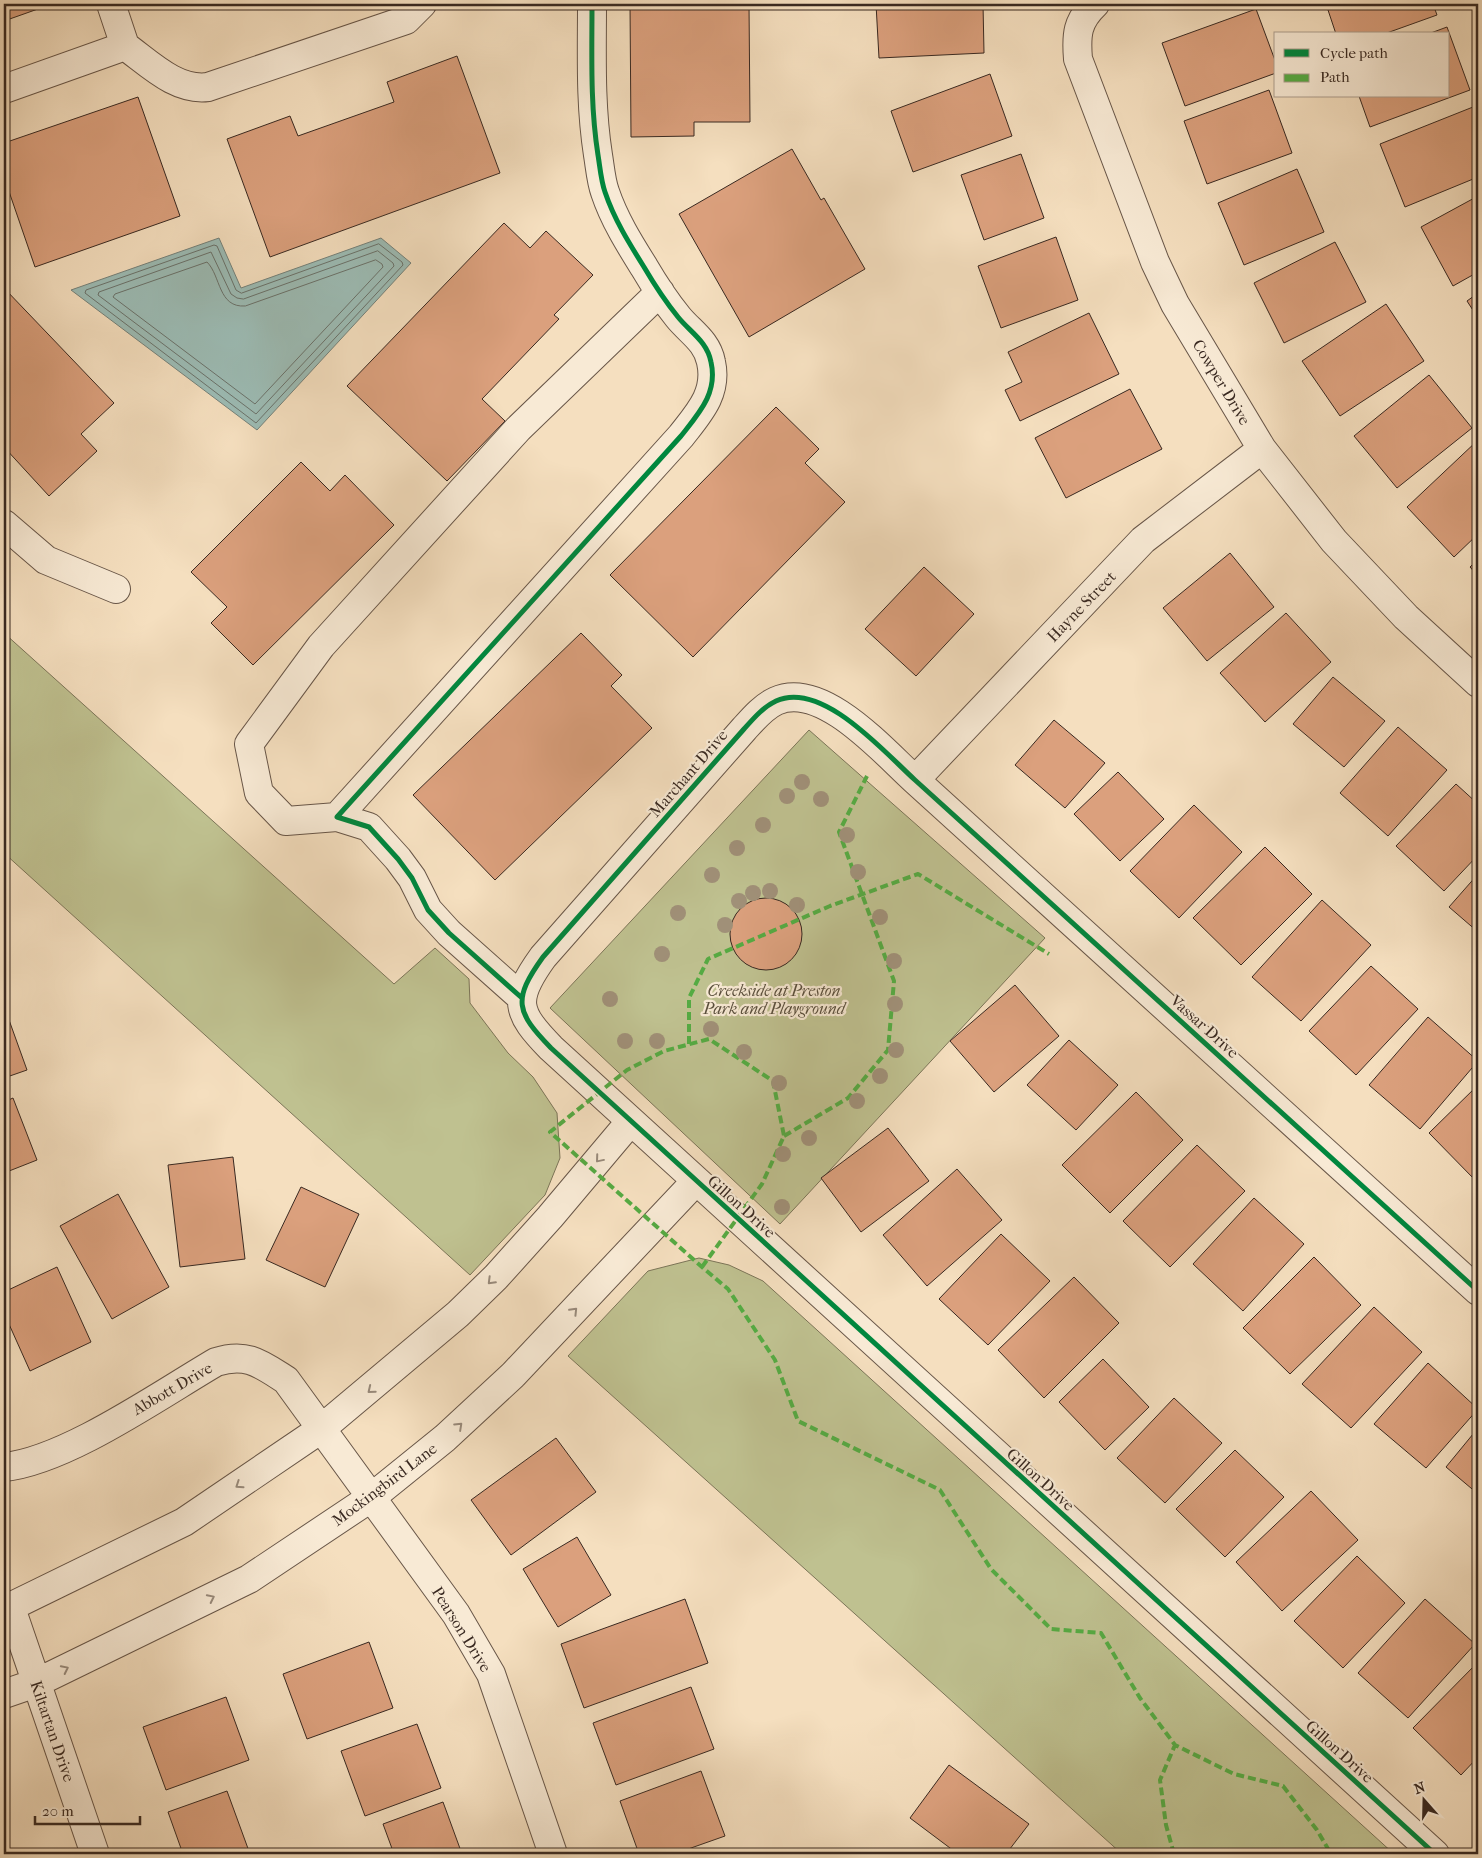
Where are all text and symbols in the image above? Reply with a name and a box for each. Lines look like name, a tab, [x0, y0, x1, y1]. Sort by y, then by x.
legend	[1274, 32, 1450, 98]
text: Cycle path	[1320, 44, 1388, 62]
text: Path	[1320, 68, 1350, 86]
street label: Cowper Drive	[1189, 336, 1255, 429]
street label: Hayne Street	[1043, 567, 1120, 646]
street label: Marchant Drive	[645, 726, 732, 821]
park label: Creekside at Preston Park and Playground	[702, 981, 847, 1018]
street label: Vassar Drive	[1166, 990, 1243, 1062]
one-way arrow	[596, 1154, 605, 1163]
street label: Gillon Drive	[704, 1171, 780, 1242]
one-way arrow	[488, 1275, 497, 1284]
one-way arrow	[568, 1308, 577, 1317]
street label: Abbott Drive	[128, 1358, 216, 1419]
one-way arrow	[367, 1384, 376, 1393]
one-way arrow	[453, 1422, 462, 1431]
street label: Mockingbird Lane	[328, 1439, 441, 1530]
street label: Gillon Drive	[1003, 1444, 1079, 1515]
one-way arrow	[235, 1479, 245, 1488]
street label: Pearson Drive	[428, 1583, 495, 1676]
one-way arrow	[206, 1593, 215, 1604]
one-way arrow	[60, 1665, 69, 1675]
street label: Kiltartan Drive	[26, 1678, 79, 1784]
street label: Gillon Drive	[1302, 1716, 1378, 1787]
north arrow	[1400, 1776, 1450, 1826]
text: N	[1412, 1778, 1428, 1798]
scale bar	[35, 1793, 140, 1825]
text: 20 m	[42, 1802, 74, 1820]

